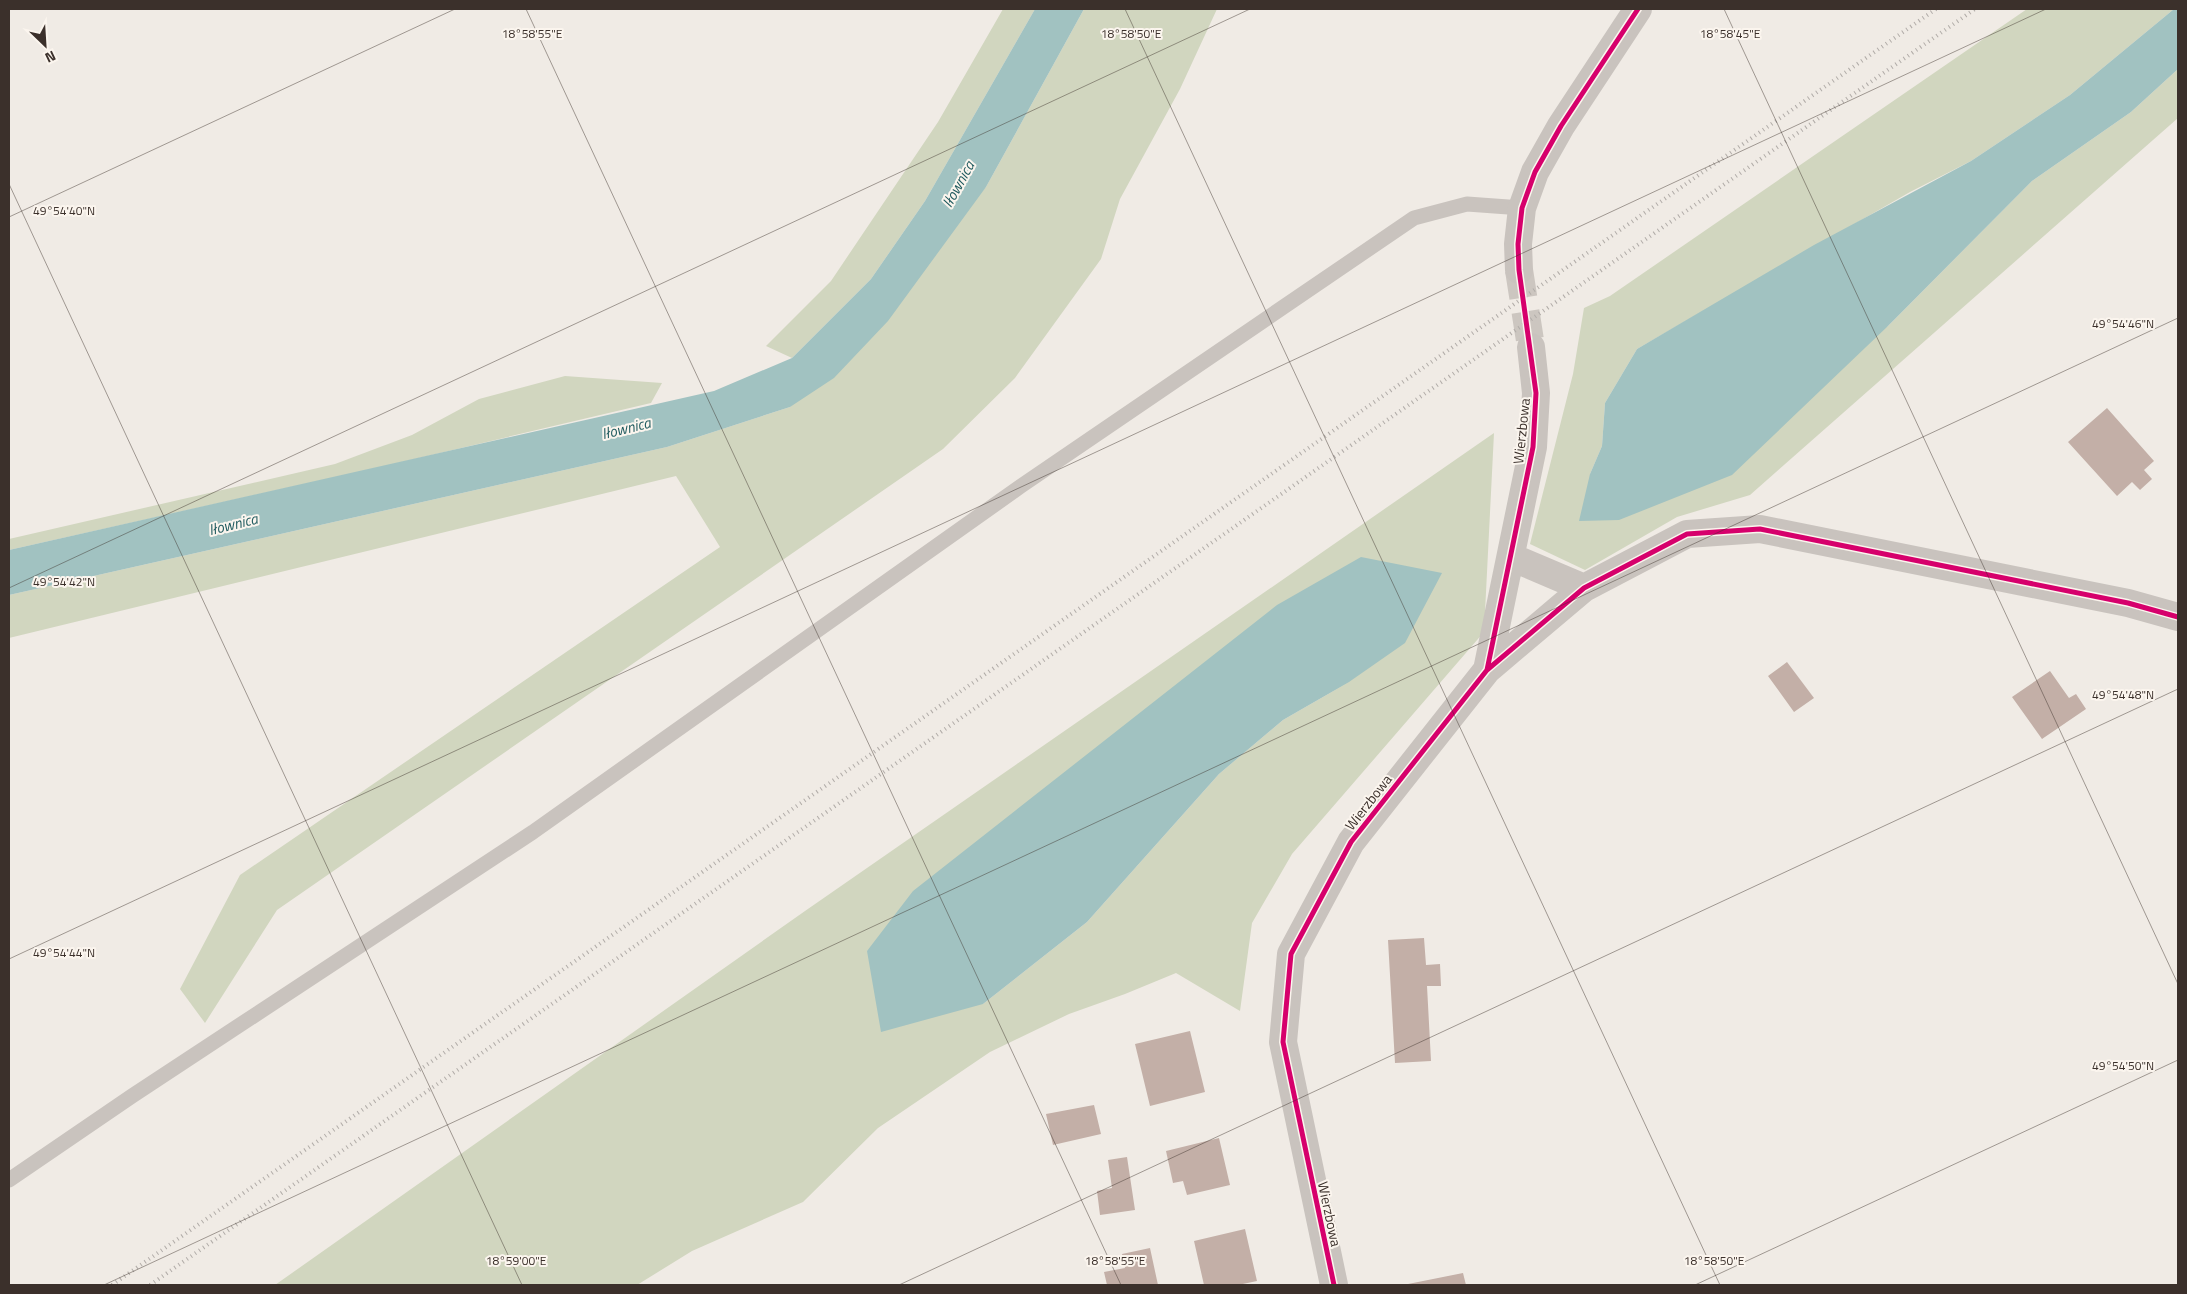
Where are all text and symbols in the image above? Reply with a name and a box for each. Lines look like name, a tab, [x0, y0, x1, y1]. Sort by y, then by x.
north arrow	[20, 20, 70, 70]
text: 18°58'55"E	[502, 24, 563, 43]
text: 18°58'50"E	[1101, 24, 1162, 43]
text: 18°58'45"E	[1700, 24, 1761, 43]
text: N	[42, 46, 60, 69]
water label: Iłownica	[936, 155, 981, 211]
text: 49°54'40"N	[33, 201, 95, 220]
text: 49°54'46"N	[2092, 314, 2154, 333]
street label: Wierzbowa	[1507, 397, 1535, 465]
water label: Iłownica	[599, 410, 654, 445]
water label: Iłownica	[206, 506, 261, 541]
text: 49°54'42"N	[33, 572, 95, 591]
text: 49°54'48"N	[2092, 685, 2154, 704]
street label: Wierzbowa	[1339, 770, 1397, 834]
text: 49°54'44"N	[33, 943, 95, 962]
text: 49°54'50"N	[2092, 1056, 2154, 1075]
street label: Wierzbowa	[1313, 1180, 1347, 1248]
text: 18°59'00"E	[486, 1251, 547, 1270]
text: 18°58'55"E	[1085, 1251, 1146, 1270]
text: 18°58'50"E	[1684, 1251, 1745, 1270]

